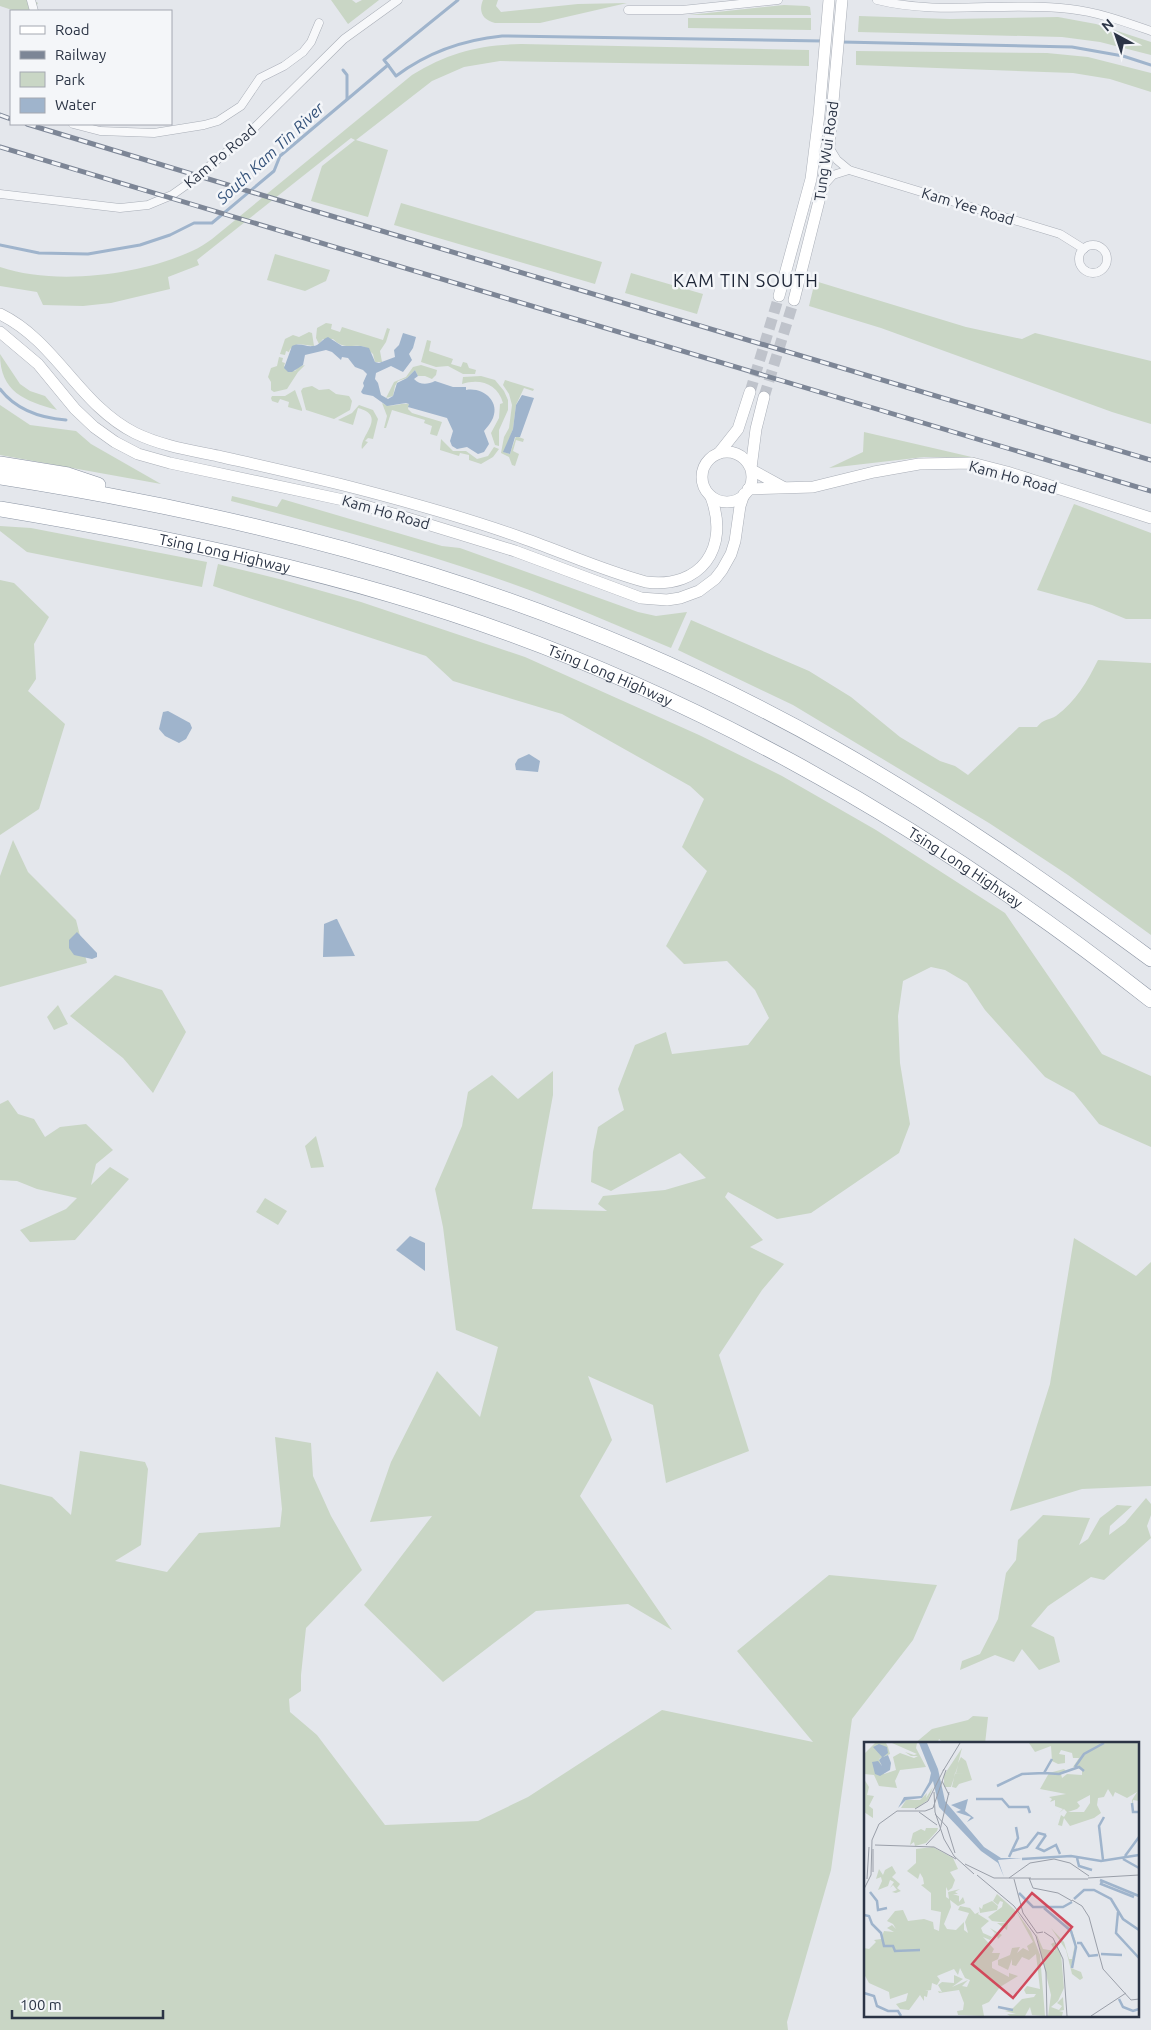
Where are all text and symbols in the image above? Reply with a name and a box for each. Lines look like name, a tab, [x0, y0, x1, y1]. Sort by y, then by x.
legend	[10, 10, 172, 125]
north arrow	[1091, 10, 1141, 60]
text: N	[1098, 16, 1117, 35]
text: Road	[55, 21, 90, 38]
text: Railway	[55, 46, 106, 63]
text: Park	[55, 71, 85, 88]
text: Water	[55, 96, 96, 113]
water label: South Kam Tin River	[212, 98, 328, 208]
street label: Tung Wui Road	[811, 100, 841, 202]
street label: Kam Po Road	[181, 121, 259, 191]
street label: Kam Yee Road	[920, 184, 1016, 228]
district label: KAM TIN SOUTH	[673, 270, 819, 290]
street label: Kam Ho Road	[967, 457, 1059, 497]
street label: Kam Ho Road	[340, 491, 432, 533]
street label: Tsing Long Highway	[158, 530, 292, 576]
street label: Tsing Long Highway	[546, 641, 675, 709]
street label: Tsing Long Highway	[905, 823, 1026, 911]
inset map	[864, 1742, 1138, 2018]
scale bar	[12, 1988, 164, 2020]
text: 100 m	[20, 1996, 62, 2013]

